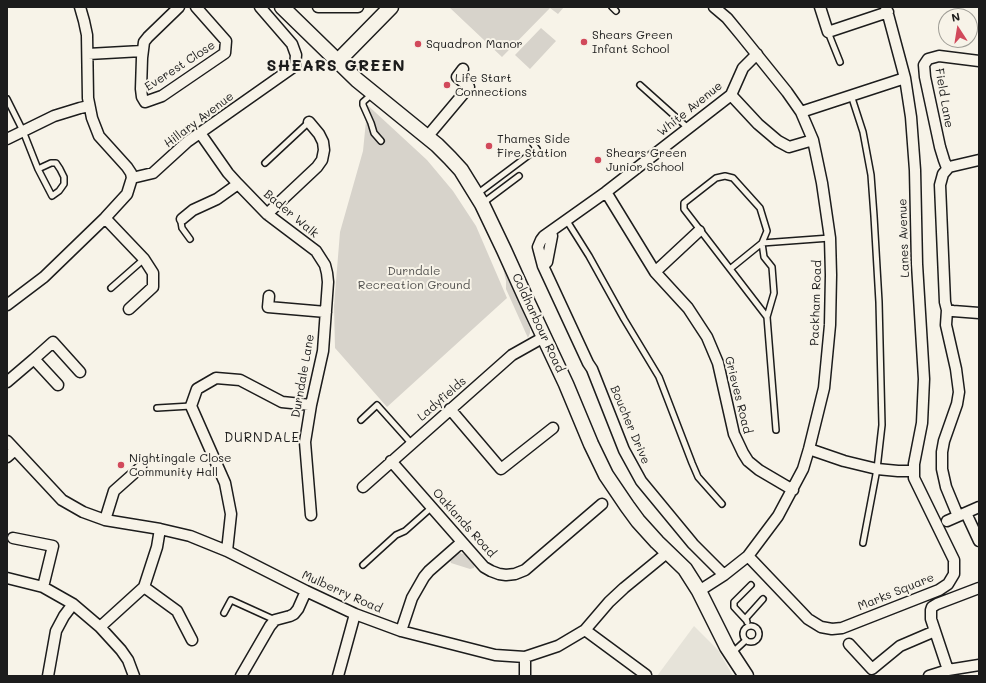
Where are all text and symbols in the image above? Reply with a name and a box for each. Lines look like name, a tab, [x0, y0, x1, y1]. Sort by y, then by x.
north arrow	[938, 8, 978, 48]
text: N	[950, 9, 961, 25]
place label: Shears Green Infant School	[592, 28, 673, 56]
place label: Squadron Manor	[426, 37, 523, 51]
marker: Shears Green Infant School	[579, 37, 589, 47]
street label: Everest Close	[142, 38, 218, 94]
marker: Squadron Manor	[413, 39, 423, 49]
district label: SHEARS GREEN	[266, 56, 406, 76]
street label: Field Lane	[932, 67, 956, 129]
place label: Life Start Connections	[455, 71, 527, 99]
street label: White Avenue	[655, 79, 725, 139]
marker: Life Start Connections	[442, 80, 452, 90]
street label: Hillary Avenue	[161, 89, 237, 151]
place label: Thames Side Fire Station	[497, 132, 570, 160]
marker: Thames Side Fire Station	[484, 141, 494, 151]
place label: Shears Green Junior School	[606, 146, 687, 174]
marker: Shears Green Junior School	[593, 155, 603, 165]
street label: Bader Walk	[261, 187, 321, 241]
street label: Lanes Avenue	[895, 198, 913, 278]
street label: Packham Road	[807, 260, 825, 346]
park label: Durndale Recreation Ground	[358, 264, 470, 292]
street label: Coldharbour Road	[509, 271, 567, 375]
street label: Durndale Lane	[289, 333, 317, 419]
street label: Grieves Road	[721, 355, 755, 435]
street label: Ladyfields	[415, 374, 469, 424]
street label: Boucher Drive	[607, 384, 653, 466]
district label: DURNDALE	[224, 430, 300, 446]
place label: Nightingale Close Community Hall	[129, 451, 232, 479]
marker: Nightingale Close Community Hall	[116, 460, 126, 470]
street label: Oaklands Road	[429, 486, 499, 560]
street label: Mulberry Road	[300, 568, 384, 616]
street label: Marks Square	[856, 570, 936, 614]

